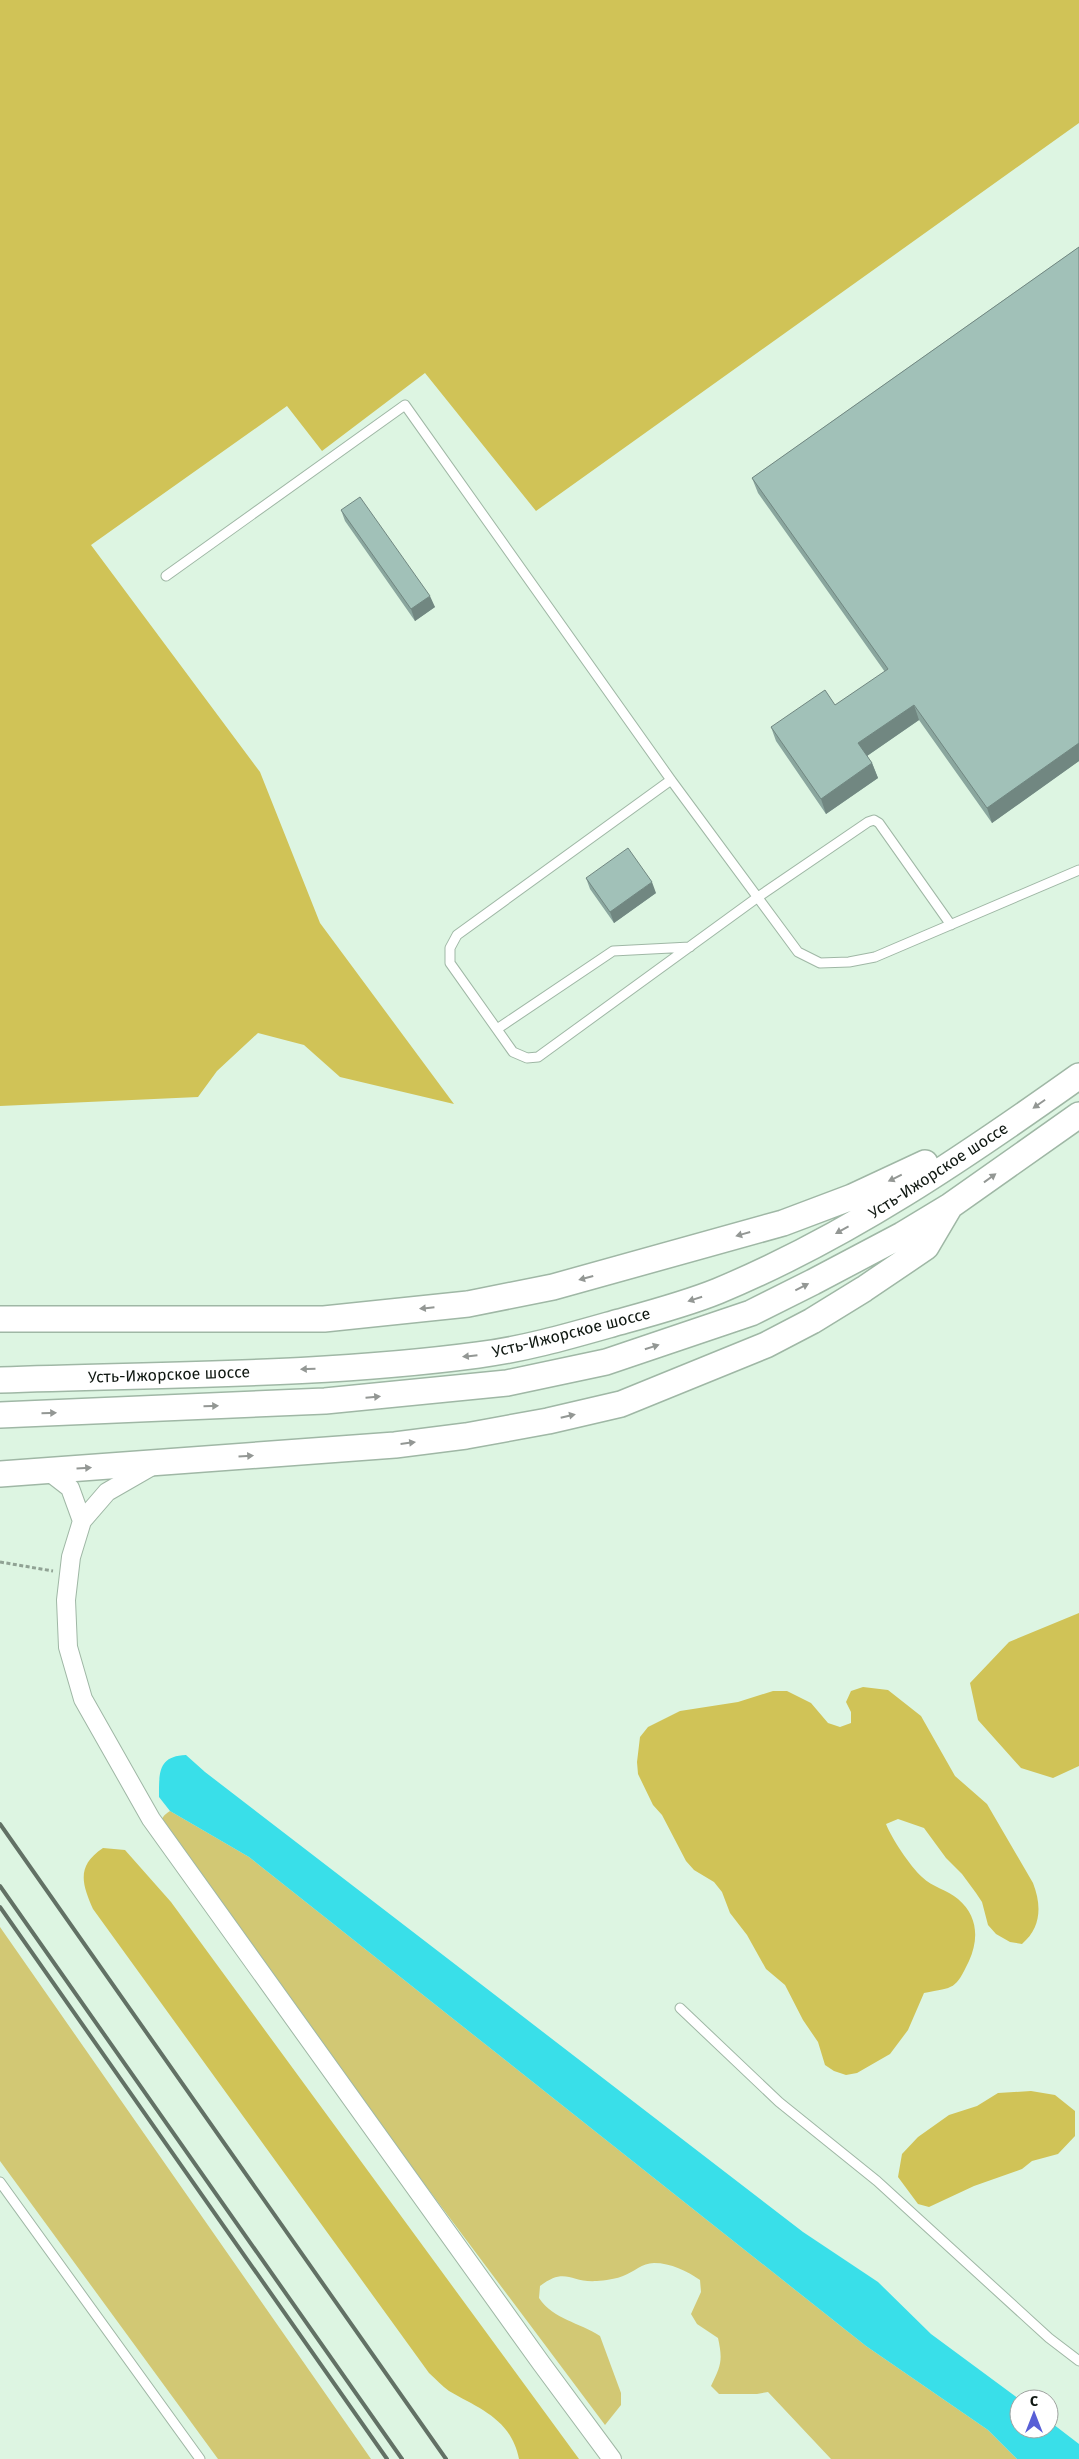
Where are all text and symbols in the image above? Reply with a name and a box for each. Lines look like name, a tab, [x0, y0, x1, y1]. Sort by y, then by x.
one-way arrow	[1032, 1099, 1046, 1109]
street label: Усть-Ижорское шоссе	[865, 1118, 1011, 1223]
one-way arrow	[983, 1173, 996, 1183]
one-way arrow	[888, 1174, 902, 1182]
one-way arrow	[835, 1226, 849, 1234]
one-way arrow	[735, 1231, 750, 1239]
one-way arrow	[579, 1274, 594, 1282]
one-way arrow	[795, 1283, 810, 1291]
one-way arrow	[688, 1295, 703, 1303]
one-way arrow	[418, 1304, 434, 1312]
street label: Усть-Ижорское шоссе	[490, 1304, 652, 1361]
one-way arrow	[645, 1343, 660, 1351]
one-way arrow	[462, 1352, 478, 1360]
street label: Усть-Ижорское шоссе	[88, 1362, 250, 1387]
one-way arrow	[300, 1365, 316, 1373]
one-way arrow	[366, 1393, 382, 1401]
one-way arrow	[203, 1402, 219, 1410]
one-way arrow	[41, 1408, 57, 1416]
one-way arrow	[560, 1412, 575, 1420]
one-way arrow	[400, 1439, 416, 1447]
one-way arrow	[238, 1452, 254, 1460]
one-way arrow	[76, 1464, 92, 1472]
north arrow	[1009, 2389, 1059, 2439]
text: С	[1030, 2393, 1038, 2410]

